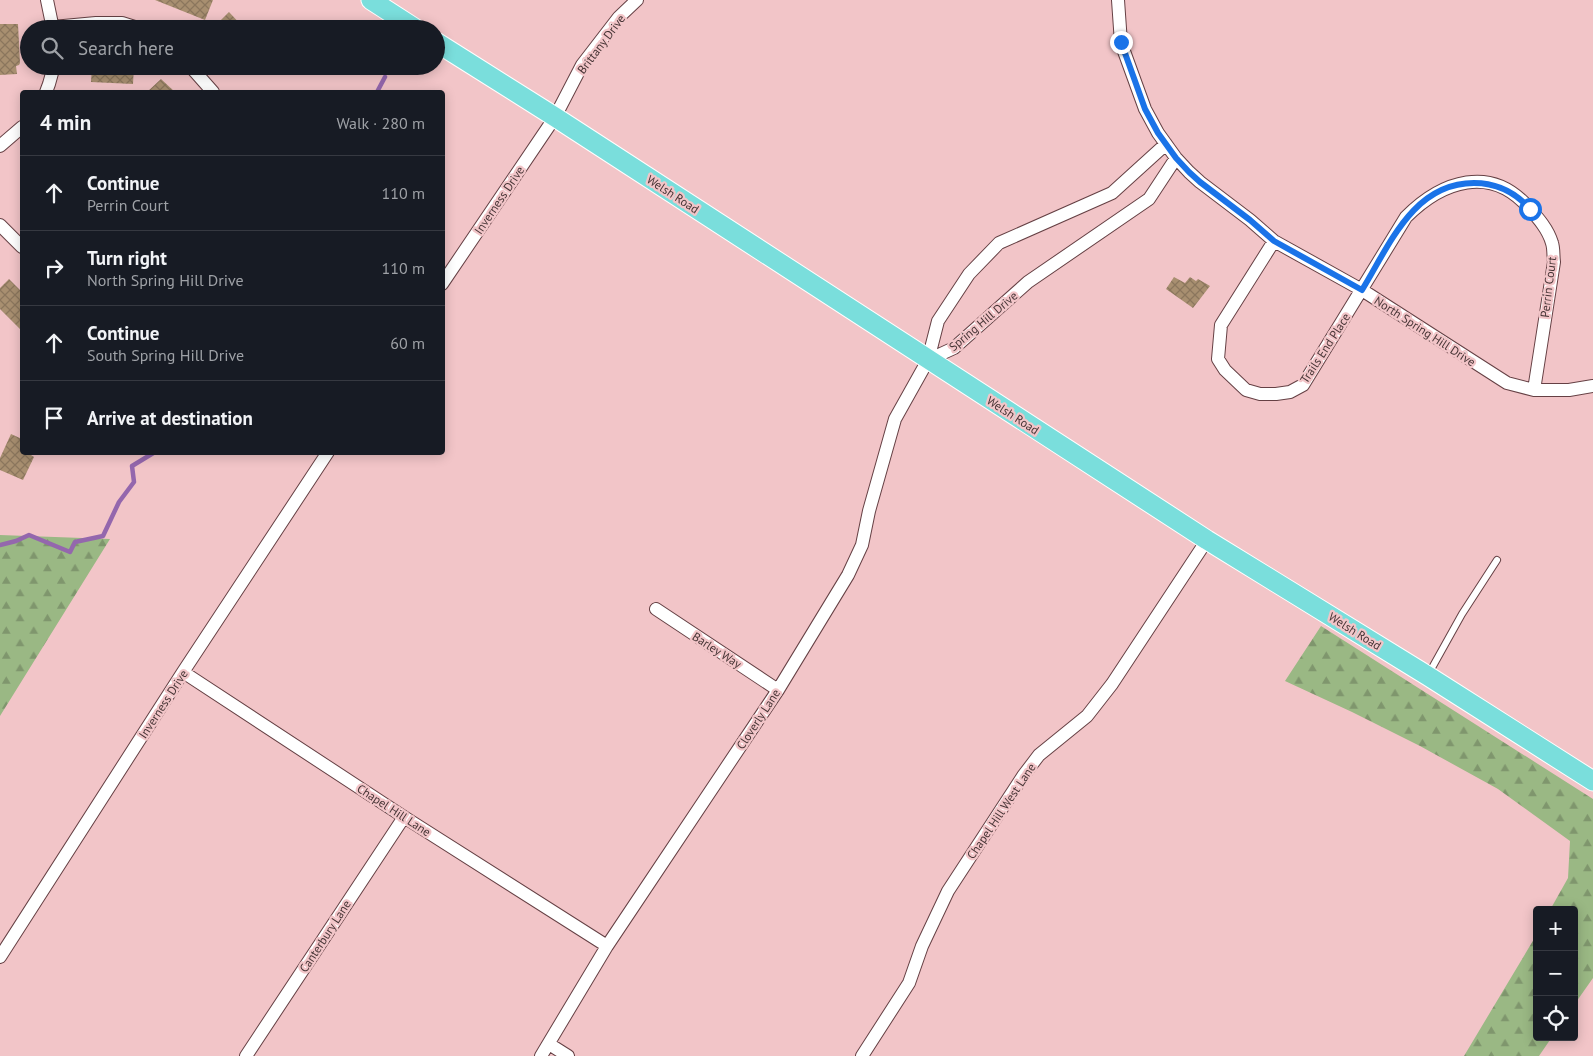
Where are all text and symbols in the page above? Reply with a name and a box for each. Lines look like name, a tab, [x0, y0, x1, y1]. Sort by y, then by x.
street label: Brittany Drive	[574, 11, 628, 77]
search box	[20, 20, 445, 75]
route end	[1110, 31, 1133, 54]
icon: search	[38, 34, 66, 62]
text: Search here	[78, 36, 174, 60]
text: 4 min	[40, 109, 91, 136]
text: Walk · 280 m	[336, 113, 425, 133]
street label: Inverness Drive	[471, 163, 527, 237]
text: Continue	[87, 171, 159, 195]
street label: Welsh Road	[644, 172, 702, 216]
icon: ahead	[40, 179, 68, 207]
text: 110 m	[382, 183, 425, 203]
text: Perrin Court	[87, 195, 169, 215]
route start	[1519, 198, 1542, 221]
text: Turn right	[87, 246, 167, 270]
icon: right	[40, 254, 68, 282]
street label: Perrin Court	[1537, 256, 1559, 318]
text: 110 m	[382, 258, 425, 278]
text: North Spring Hill Drive	[87, 270, 244, 290]
street label: Spring Hill Drive	[946, 288, 1020, 354]
street label: North Spring Hill Drive	[1372, 293, 1478, 369]
street label: Trails End Place	[1297, 310, 1353, 386]
text: Continue	[87, 321, 159, 345]
icon: ahead	[40, 329, 68, 357]
text: 60 m	[390, 333, 425, 353]
text: South Spring Hill Drive	[87, 345, 244, 365]
street label: Welsh Road	[984, 393, 1042, 437]
icon: arrive	[40, 404, 68, 432]
text: Arrive at destination	[87, 406, 253, 430]
street label: Welsh Road	[1326, 609, 1384, 653]
street label: Barley Way	[690, 629, 745, 672]
street label: Inverness Drive	[135, 667, 191, 741]
street label: Cloverly Lane	[733, 686, 783, 752]
street label: Chapel Hill West Lane	[963, 760, 1039, 862]
street label: Chapel Hill Lane	[354, 781, 434, 839]
street label: Canterbury Lane	[296, 897, 354, 975]
map controls	[1533, 906, 1578, 1041]
button: +	[1533, 906, 1578, 951]
button: −	[1533, 951, 1578, 996]
button: locate	[1533, 996, 1578, 1041]

